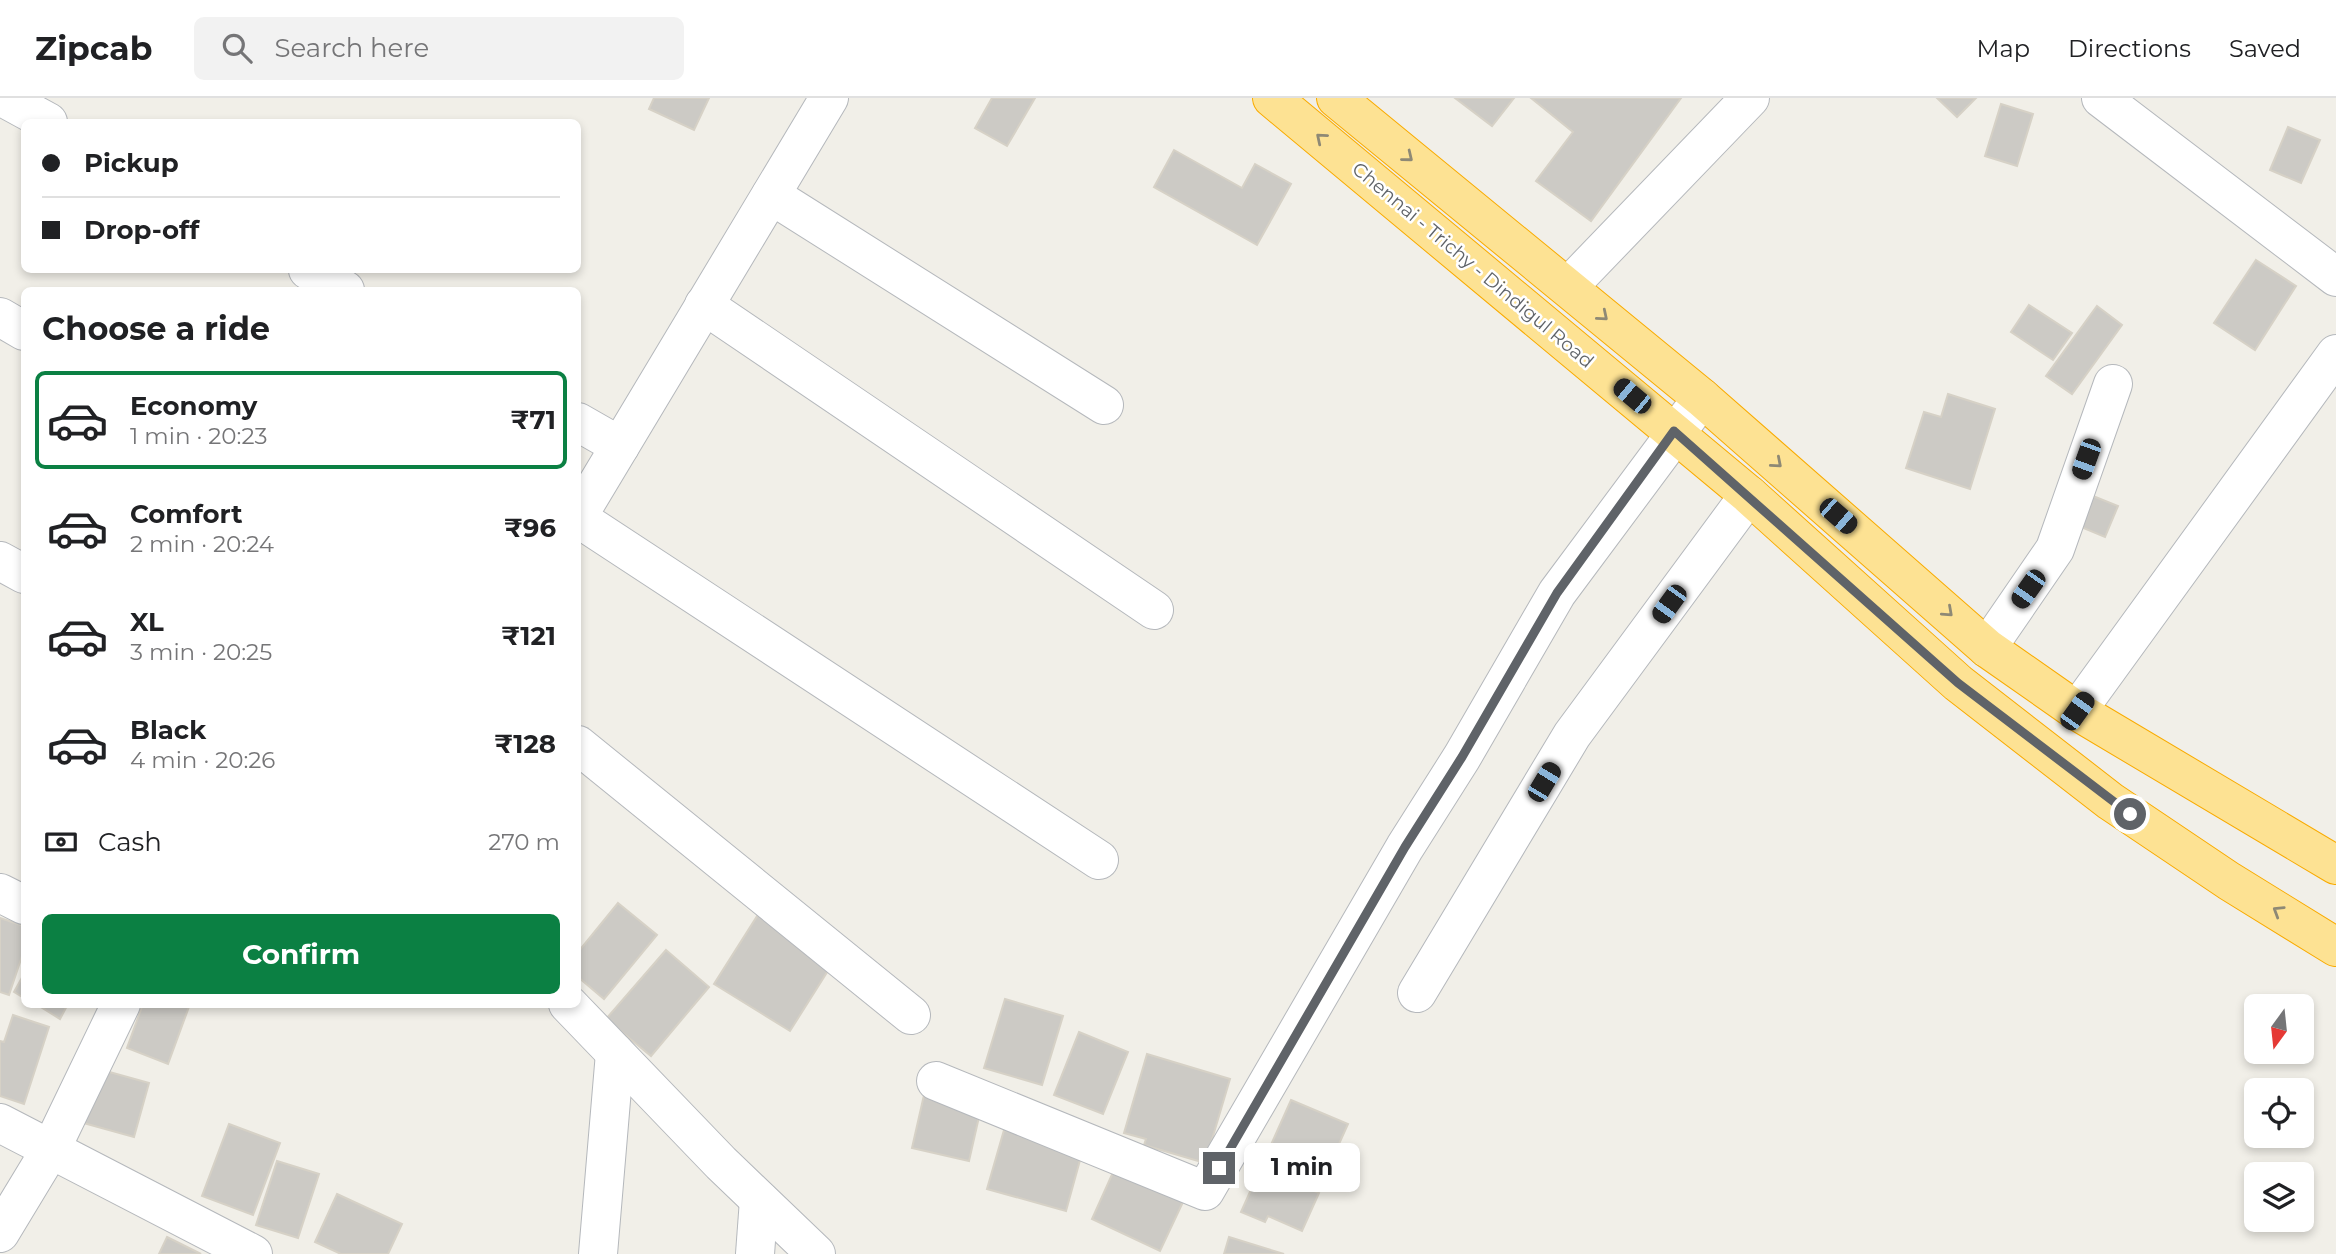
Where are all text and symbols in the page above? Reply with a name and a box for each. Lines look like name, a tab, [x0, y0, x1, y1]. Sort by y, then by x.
search box	[194, 17, 684, 80]
text: Zipcab	[35, 28, 152, 68]
icon: search	[218, 29, 256, 67]
text: Search here	[274, 32, 429, 64]
text: Map	[1977, 34, 2030, 63]
text: Directions	[2068, 34, 2191, 63]
text: Saved	[2229, 34, 2301, 63]
one-way arrow	[1316, 134, 1329, 146]
text: Pickup	[84, 147, 179, 179]
one-way arrow	[1400, 148, 1412, 161]
street label: Chennai - Trichy - Dindigul Road	[1348, 157, 1598, 373]
text: Drop-off	[84, 214, 199, 246]
one-way arrow	[1594, 308, 1607, 320]
text: Choose a ride	[42, 309, 270, 348]
car	[1610, 374, 1655, 418]
icon: car	[46, 389, 109, 452]
text: Economy	[130, 390, 257, 422]
text: ₹71	[511, 404, 556, 436]
text: 1 min · 20:23	[130, 422, 267, 450]
car	[2069, 436, 2104, 482]
one-way arrow	[1768, 455, 1781, 467]
car	[1816, 494, 1861, 538]
icon: car	[46, 497, 109, 560]
text: Comfort	[130, 498, 242, 530]
text: ₹96	[504, 512, 556, 544]
text: 2 min · 20:24	[130, 530, 274, 558]
car	[2008, 566, 2049, 612]
car	[1649, 581, 1690, 627]
one-way arrow	[1940, 604, 1953, 617]
icon: car	[46, 605, 109, 668]
text: XL	[130, 606, 164, 638]
text: ₹121	[501, 620, 556, 652]
text: 3 min · 20:25	[130, 638, 272, 666]
car	[2057, 688, 2098, 734]
icon: car	[46, 713, 109, 776]
text: Black	[130, 714, 206, 746]
text: ₹128	[494, 728, 556, 760]
text: 4 min · 20:26	[130, 746, 275, 774]
car	[1525, 759, 1564, 805]
route start	[2114, 798, 2146, 830]
icon: cash	[42, 823, 80, 861]
text: Cash	[98, 826, 162, 858]
text: 270 m	[488, 828, 560, 856]
one-way arrow	[2273, 907, 2286, 920]
button: Confirm	[42, 914, 560, 994]
north arrow	[2244, 994, 2314, 1064]
map controls	[2244, 994, 2314, 1232]
button: locate	[2244, 1078, 2314, 1148]
callout: 1 min	[1244, 1144, 1359, 1192]
route end	[1203, 1152, 1235, 1184]
text: 1 min	[1271, 1153, 1333, 1181]
button: layers	[2244, 1162, 2314, 1232]

